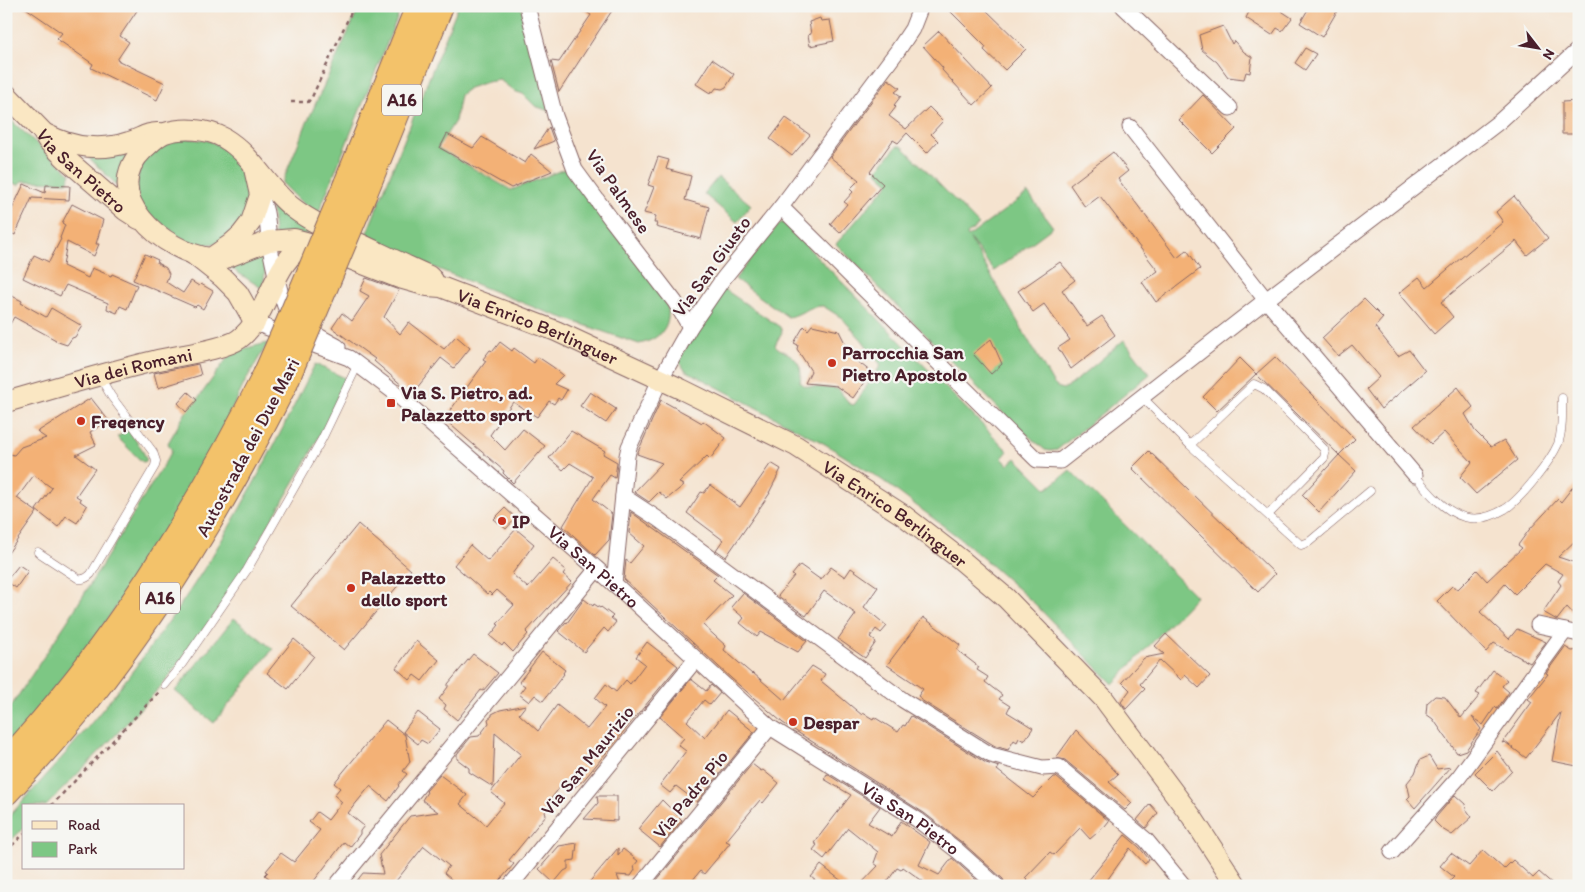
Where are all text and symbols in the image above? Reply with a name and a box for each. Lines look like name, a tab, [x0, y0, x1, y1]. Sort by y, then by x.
north arrow	[1512, 22, 1562, 72]
text: N	[1539, 46, 1558, 63]
road number: A16	[382, 84, 422, 116]
street label: Via San Pietro	[31, 125, 131, 218]
street label: Via Palmese	[581, 145, 656, 238]
street label: Via San Giusto	[667, 211, 756, 321]
street label: Via Enrico Berlinguer	[454, 283, 622, 371]
place label: Parrocchia San Pietro Apostolo	[842, 341, 968, 386]
street label: Via dei Romani	[72, 343, 194, 394]
street label: Autostrada dei Due Mari	[191, 354, 304, 541]
marker: Parrocchia San Pietro Apostolo	[826, 357, 838, 369]
place label: Via S. Pietro, ad. Palazzetto sport	[401, 381, 533, 426]
marker: Via S. Pietro, ad. Palazzetto sport	[385, 397, 397, 409]
place label: Freqency	[91, 410, 165, 433]
marker: Freqency	[75, 415, 87, 427]
street label: Via Enrico Berlinguer	[818, 455, 973, 573]
place label: IP	[512, 510, 530, 533]
marker: IP	[496, 515, 508, 527]
street label: Via San Pietro	[543, 520, 644, 613]
place label: Palazzetto dello sport	[361, 566, 447, 611]
road number: A16	[140, 582, 180, 614]
marker: Palazzetto dello sport	[345, 582, 357, 594]
street label: Via San Maurizio	[536, 700, 639, 820]
place label: Despar	[803, 711, 860, 734]
marker: Despar	[787, 716, 799, 728]
street label: Via Padre Pio	[648, 745, 733, 843]
street label: Via San Pietro	[857, 776, 964, 860]
legend	[22, 804, 185, 870]
text: Road	[68, 816, 101, 834]
text: Park	[68, 840, 98, 858]

